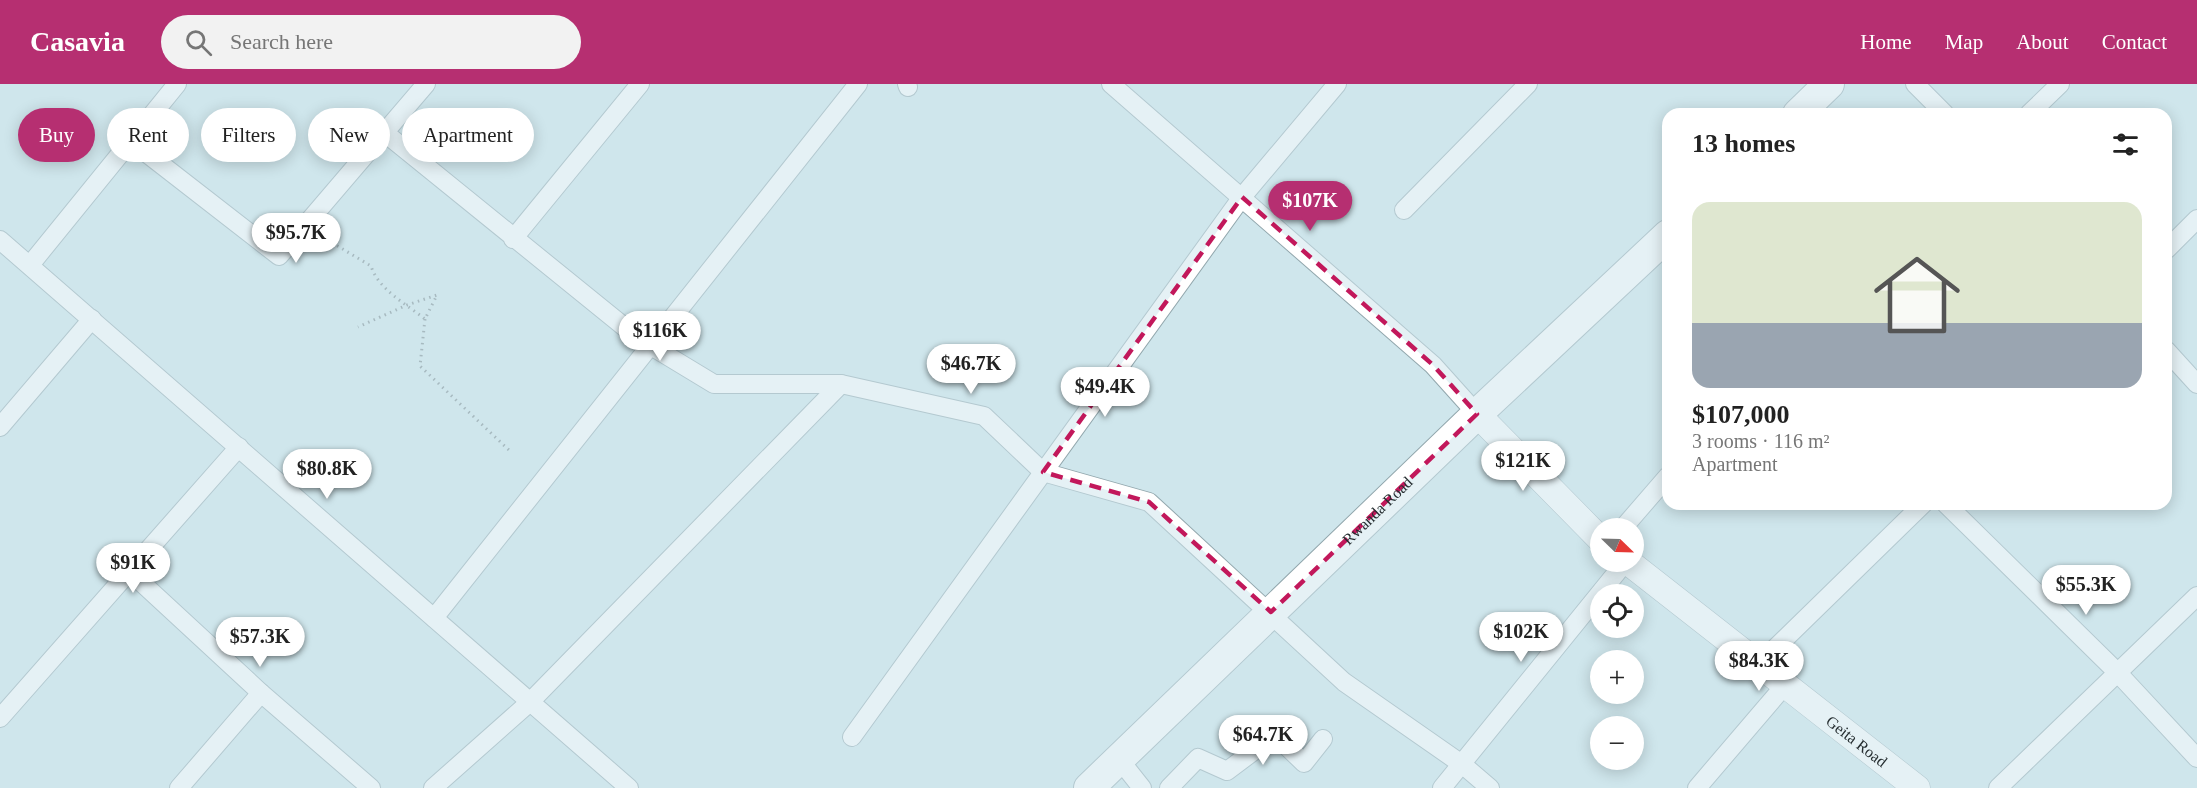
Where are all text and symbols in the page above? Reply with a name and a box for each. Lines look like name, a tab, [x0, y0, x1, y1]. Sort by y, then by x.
search box	[161, 15, 581, 69]
text: Casavia	[30, 26, 125, 57]
icon: search	[182, 26, 215, 59]
text: Search here	[230, 29, 333, 54]
text: Home	[1860, 30, 1912, 54]
text: Map	[1945, 30, 1983, 54]
text: About	[2016, 30, 2069, 54]
text: Contact	[2102, 30, 2167, 54]
chip: Buy	[18, 108, 95, 162]
chip: Rent	[107, 108, 189, 162]
chip: Filters	[201, 108, 296, 162]
chip: New	[308, 108, 390, 162]
chip: Apartment	[402, 108, 534, 162]
icon: filters	[2109, 128, 2142, 161]
text: 13 homes	[1692, 129, 1795, 158]
pin: $107K	[1268, 181, 1352, 232]
text: $107K	[1282, 189, 1338, 211]
pin: $95.7K	[247, 213, 345, 264]
text: $95.7K	[266, 221, 326, 243]
icon: home	[1863, 241, 1971, 349]
pin: $116K	[618, 311, 702, 362]
text: $116K	[633, 319, 687, 341]
pin: $46.7K	[922, 344, 1020, 395]
text: $46.7K	[941, 352, 1001, 374]
pin: $49.4K	[1056, 367, 1154, 418]
text: $49.4K	[1075, 375, 1135, 397]
text: $107,000	[1692, 400, 1790, 429]
text: 3 rooms · 116 m²	[1692, 430, 1829, 452]
pin: $121K	[1481, 441, 1565, 492]
pin: $80.8K	[278, 449, 376, 500]
text: $121K	[1495, 449, 1551, 471]
text: Apartment	[1692, 453, 1778, 475]
text: $80.8K	[297, 457, 357, 479]
street label: Rwanda Road	[1339, 473, 1416, 548]
north arrow	[1590, 518, 1644, 572]
map controls	[1590, 518, 1644, 770]
pin: $91K	[97, 543, 169, 594]
text: $91K	[110, 551, 156, 573]
pin: $55.3K	[2037, 565, 2135, 616]
text: $55.3K	[2056, 573, 2116, 595]
button: locate	[1590, 584, 1644, 638]
pin: $102K	[1479, 612, 1563, 663]
pin: $57.3K	[211, 617, 309, 668]
text: $102K	[1493, 620, 1549, 642]
text: $57.3K	[230, 625, 290, 647]
pin: $84.3K	[1710, 641, 1808, 692]
text: $84.3K	[1729, 649, 1789, 671]
button: +	[1590, 650, 1644, 704]
street label: Geita Road	[1823, 712, 1890, 770]
pin: $64.7K	[1214, 715, 1312, 766]
button: −	[1590, 716, 1644, 770]
text: $64.7K	[1233, 723, 1293, 745]

